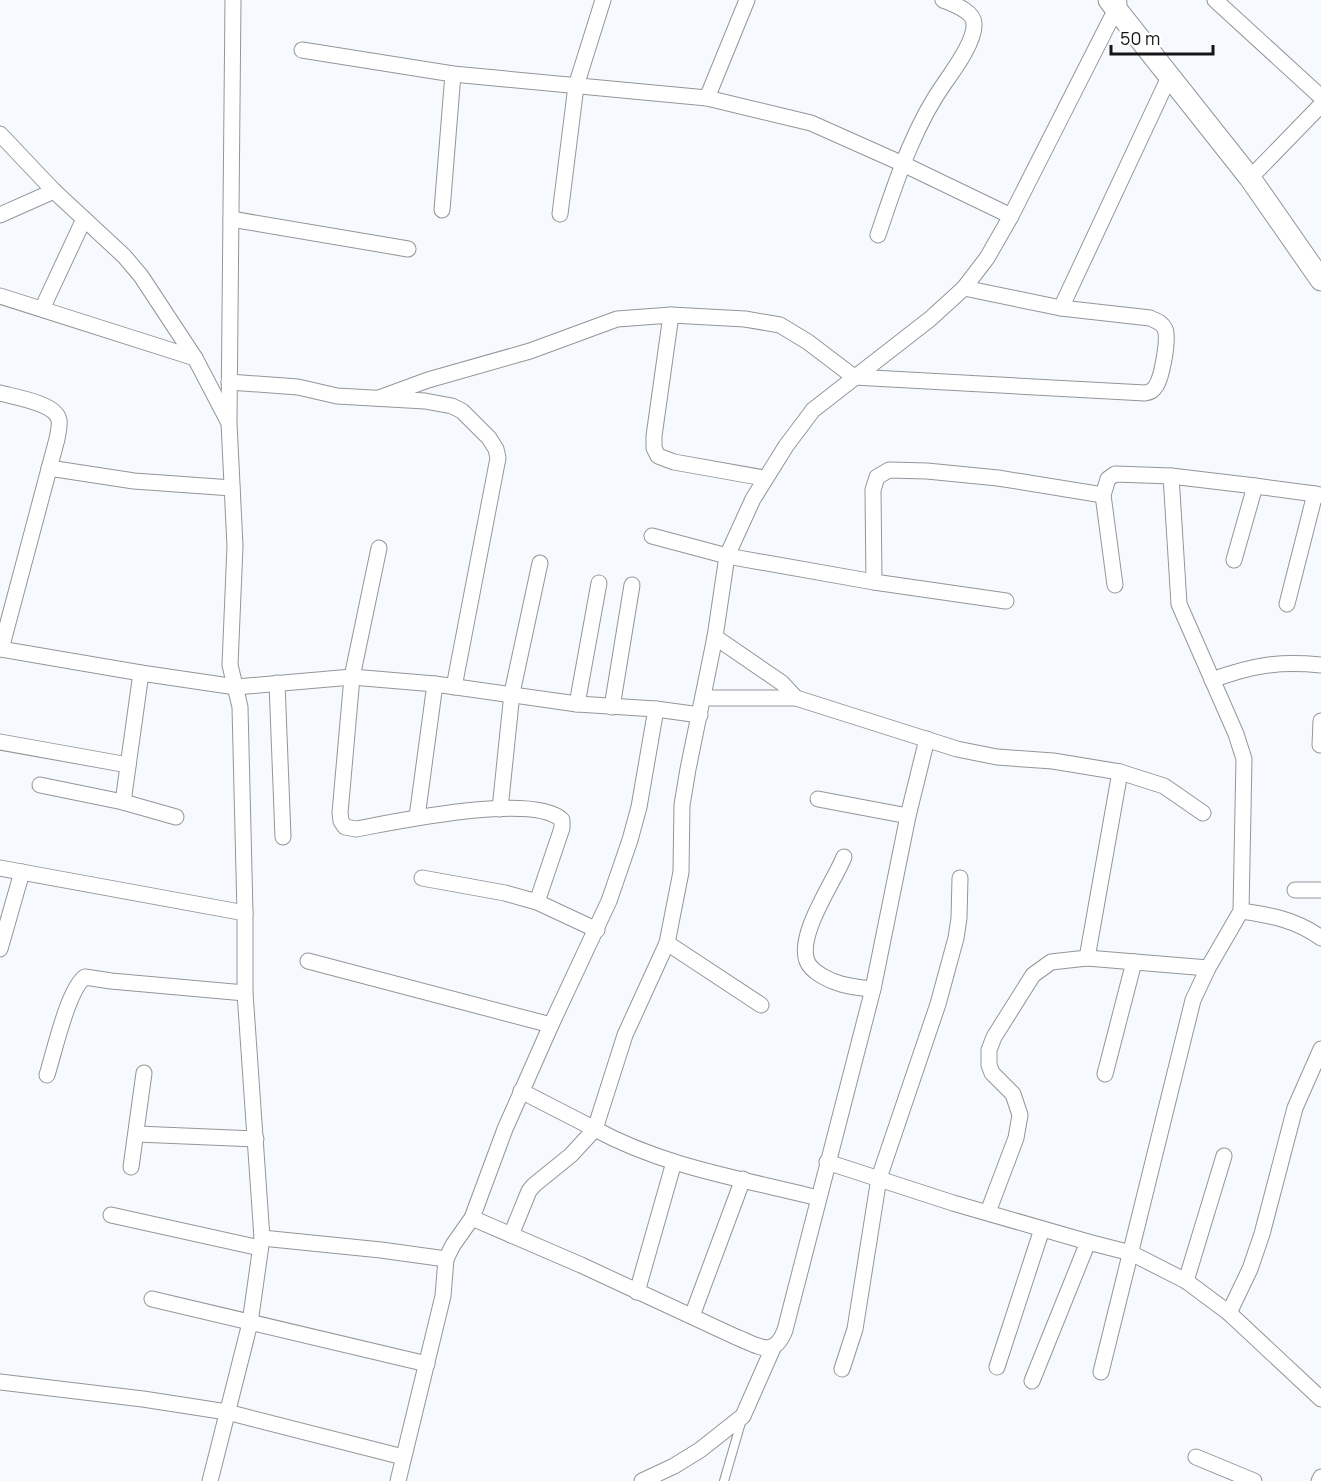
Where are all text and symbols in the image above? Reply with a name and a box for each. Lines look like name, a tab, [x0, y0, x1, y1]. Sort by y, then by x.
scale bar	[1111, 18, 1213, 56]
text: 50 m	[1120, 26, 1160, 50]

